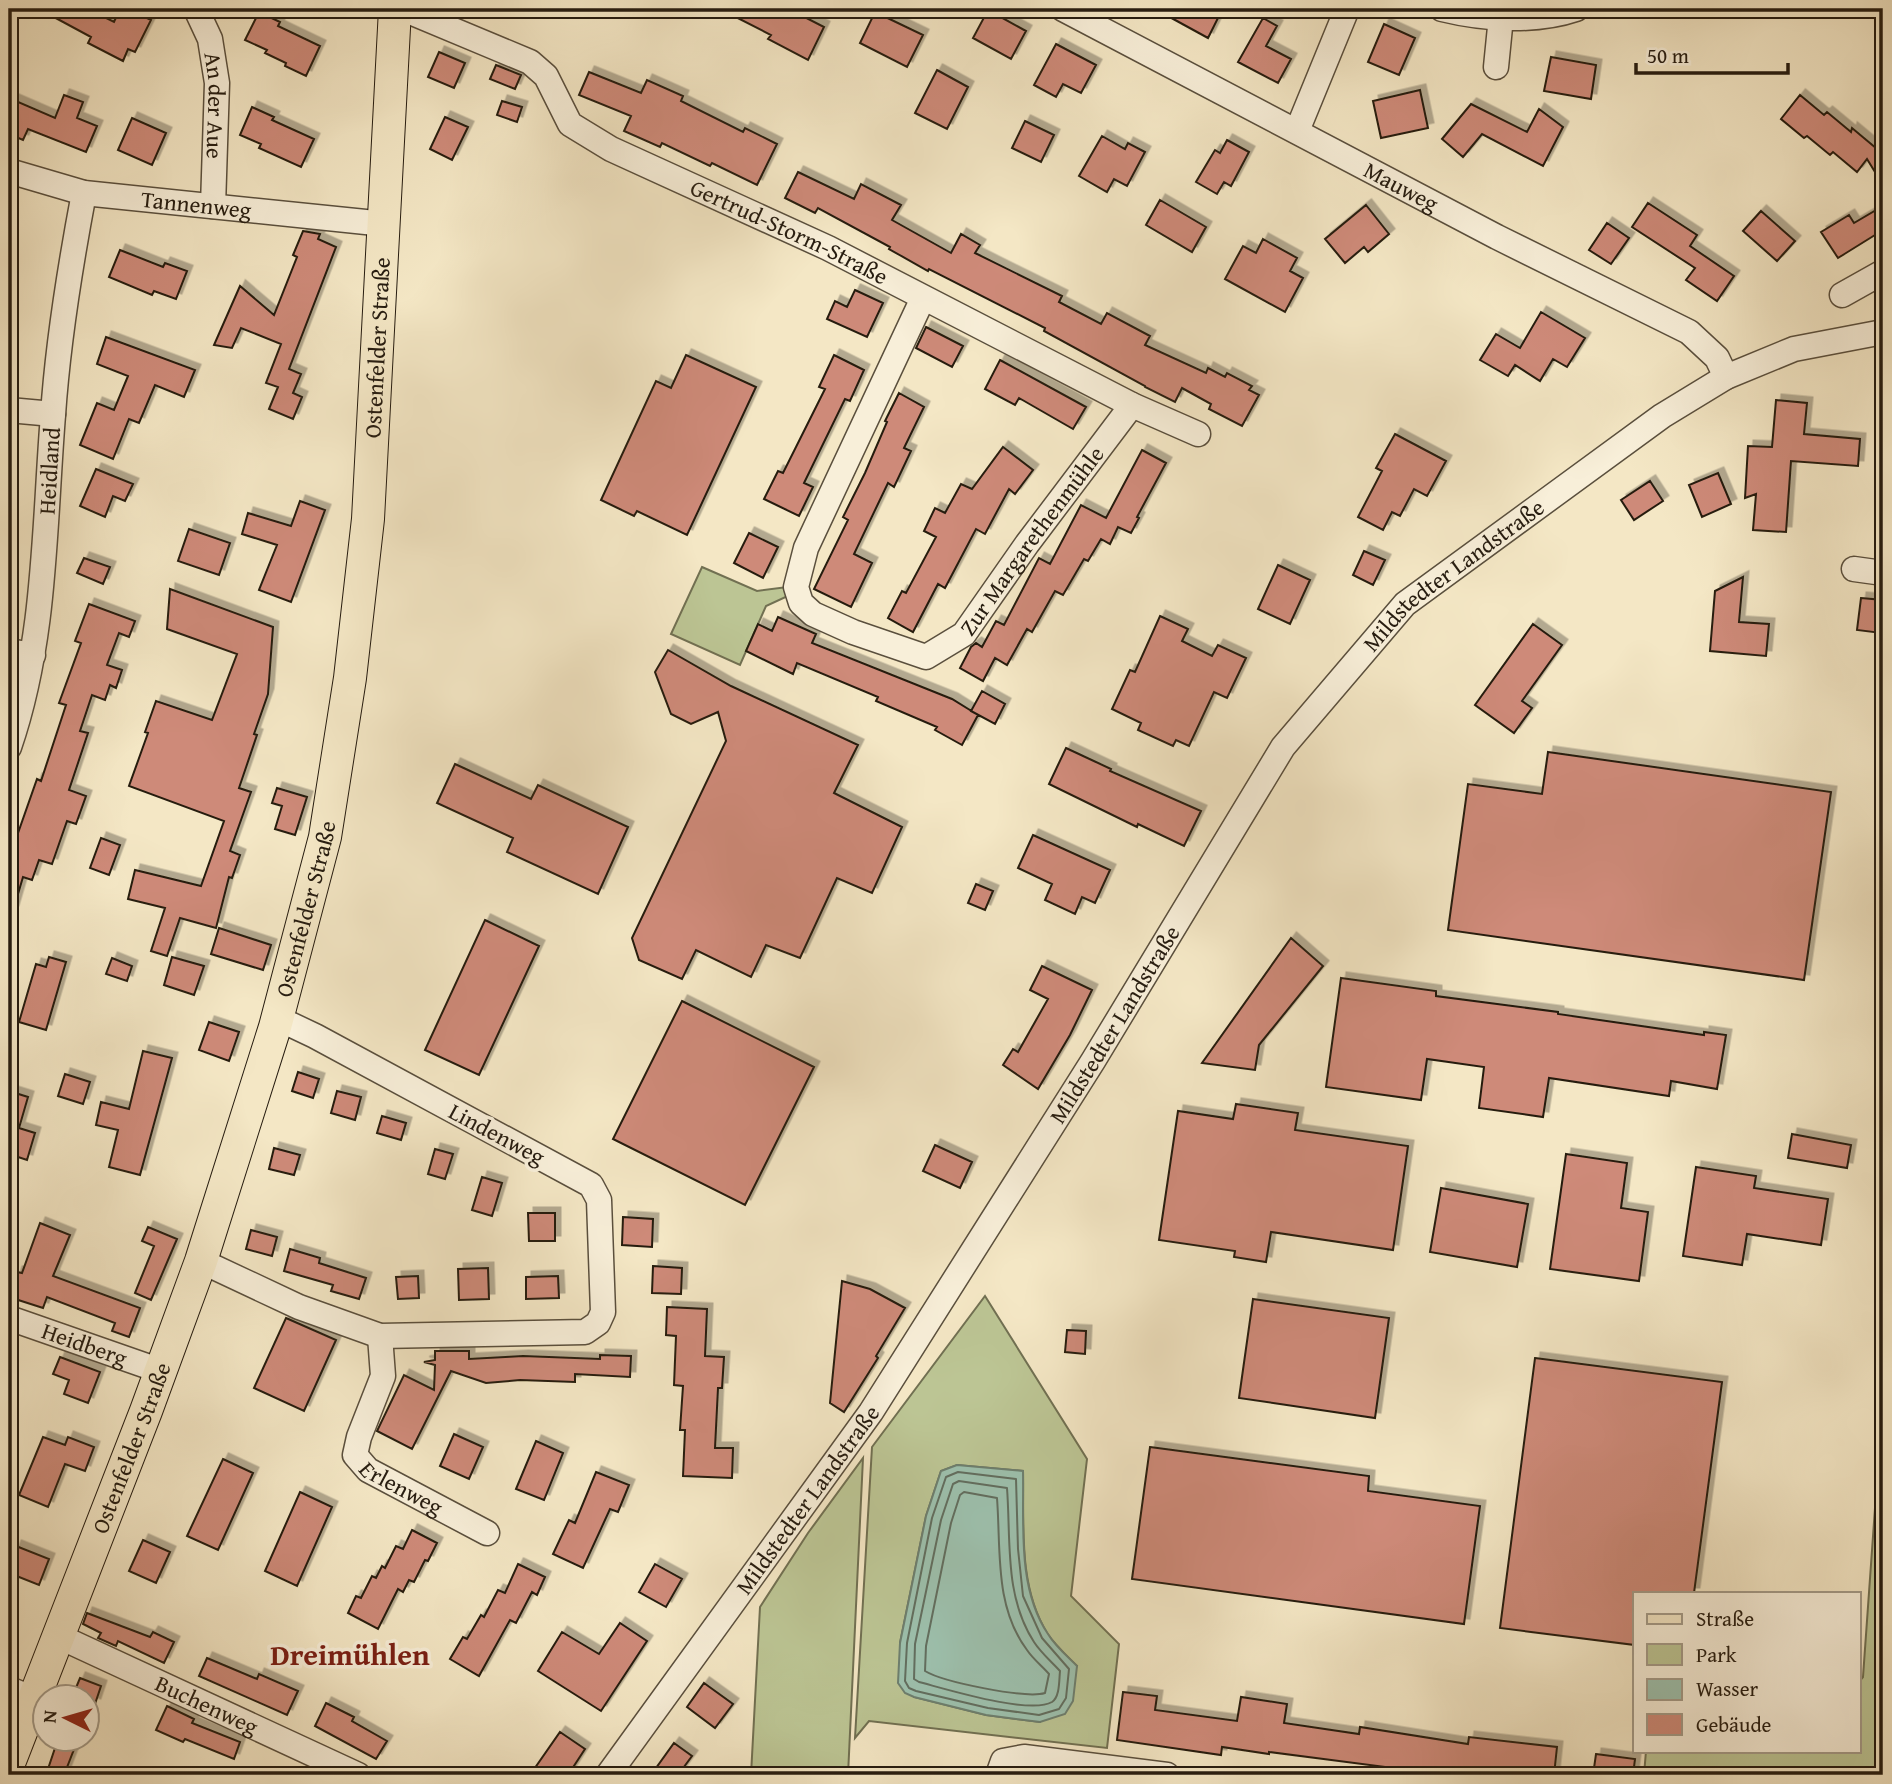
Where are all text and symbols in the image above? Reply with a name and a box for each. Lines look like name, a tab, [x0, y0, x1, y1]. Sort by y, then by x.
scale bar	[1636, 32, 1789, 76]
text: 50 m	[1647, 40, 1689, 71]
street label: An der Aue	[196, 50, 234, 159]
street label: Mauweg	[1358, 153, 1445, 220]
street label: Gertrud-Storm-Straße	[685, 170, 894, 292]
street label: Tannenweg	[140, 182, 254, 226]
street label: Ostenfelder Straße	[355, 256, 398, 439]
street label: Heidland	[30, 425, 68, 515]
street label: Zur Margarethenmühle	[951, 439, 1111, 642]
street label: Mildstedter Landstraße	[1354, 491, 1551, 659]
street label: Ostenfelder Straße	[267, 818, 343, 1001]
street label: Mildstedter Landstraße	[1041, 919, 1187, 1130]
street label: Lindenweg	[443, 1094, 552, 1173]
street label: Heidberg	[38, 1314, 132, 1374]
street label: Ostenfelder Straße	[83, 1357, 179, 1538]
street label: Mildstedter Landstraße	[727, 1398, 887, 1601]
street label: Erlenweg	[352, 1454, 450, 1523]
legend	[1633, 1592, 1860, 1752]
text: Straße	[1696, 1603, 1754, 1634]
district label: Dreimühlen	[270, 1632, 430, 1676]
text: Park	[1696, 1639, 1737, 1670]
street label: Buchenweg	[150, 1666, 264, 1743]
text: Wasser	[1696, 1673, 1758, 1704]
north arrow	[32, 1682, 102, 1752]
text: N	[35, 1709, 64, 1724]
text: Gebäude	[1696, 1709, 1772, 1740]

